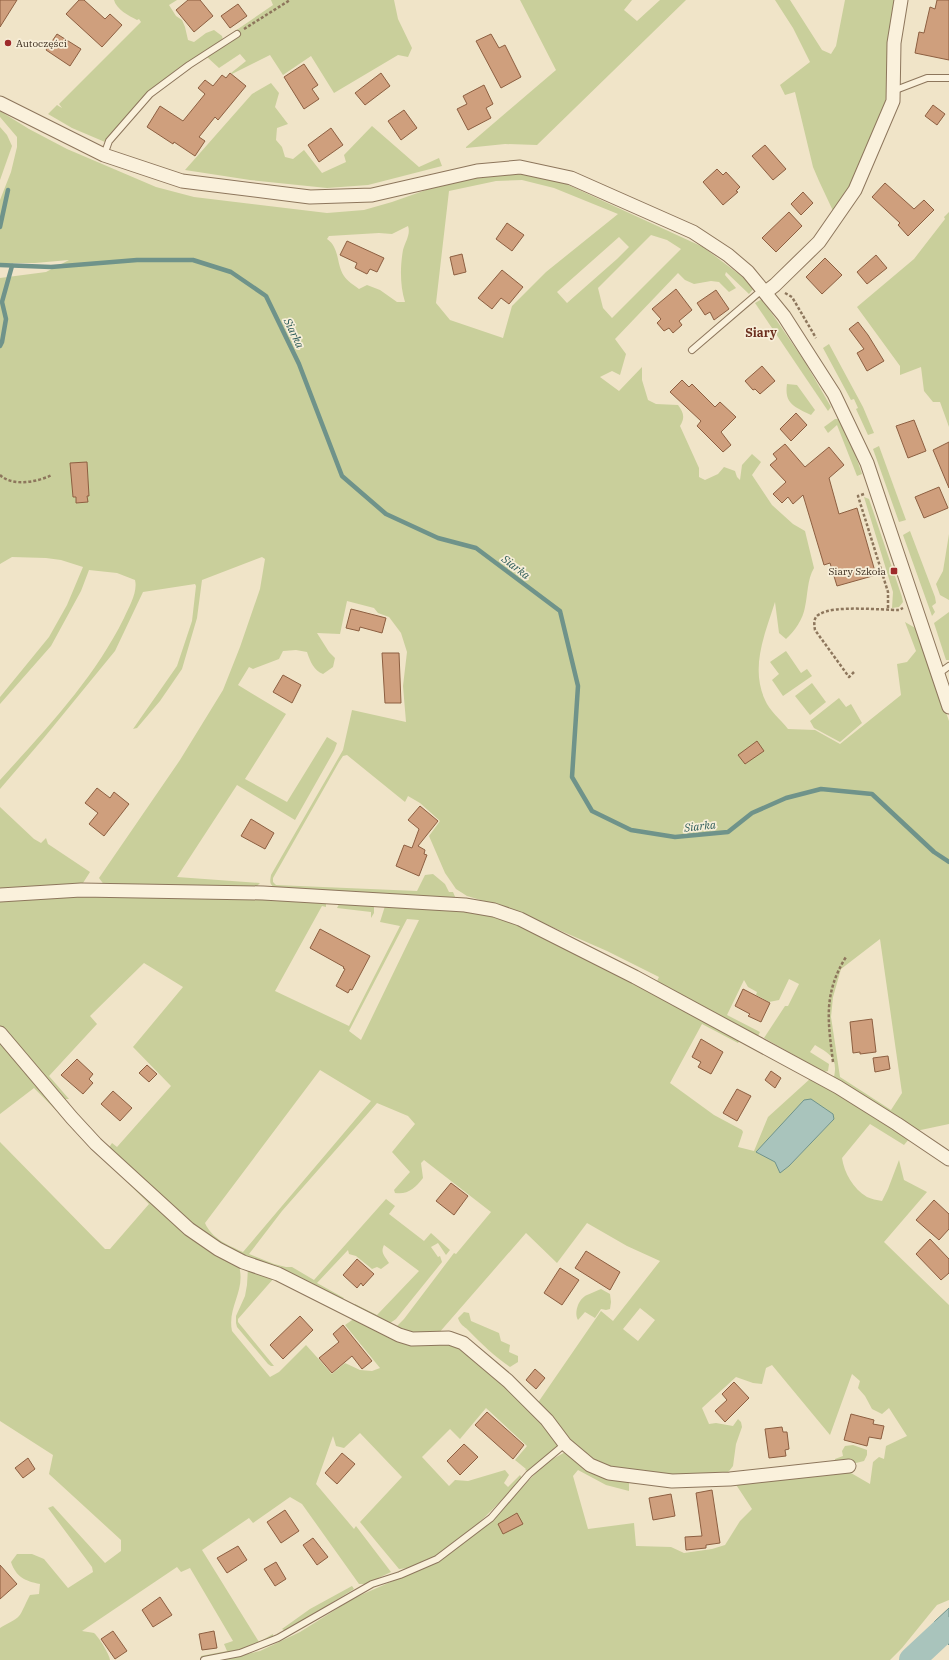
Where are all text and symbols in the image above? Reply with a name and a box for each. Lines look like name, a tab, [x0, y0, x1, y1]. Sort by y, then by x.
place label: Autoczęści	[16, 37, 67, 50]
marker: Autoczęści	[3, 38, 13, 48]
water label: Siarka	[280, 315, 307, 350]
district label: Siary	[745, 325, 777, 340]
water label: Siarka	[498, 551, 533, 582]
place label: Siary Szkoła	[828, 565, 887, 578]
marker: Siary Szkoła	[889, 566, 899, 576]
water label: Siarka	[682, 817, 717, 835]

